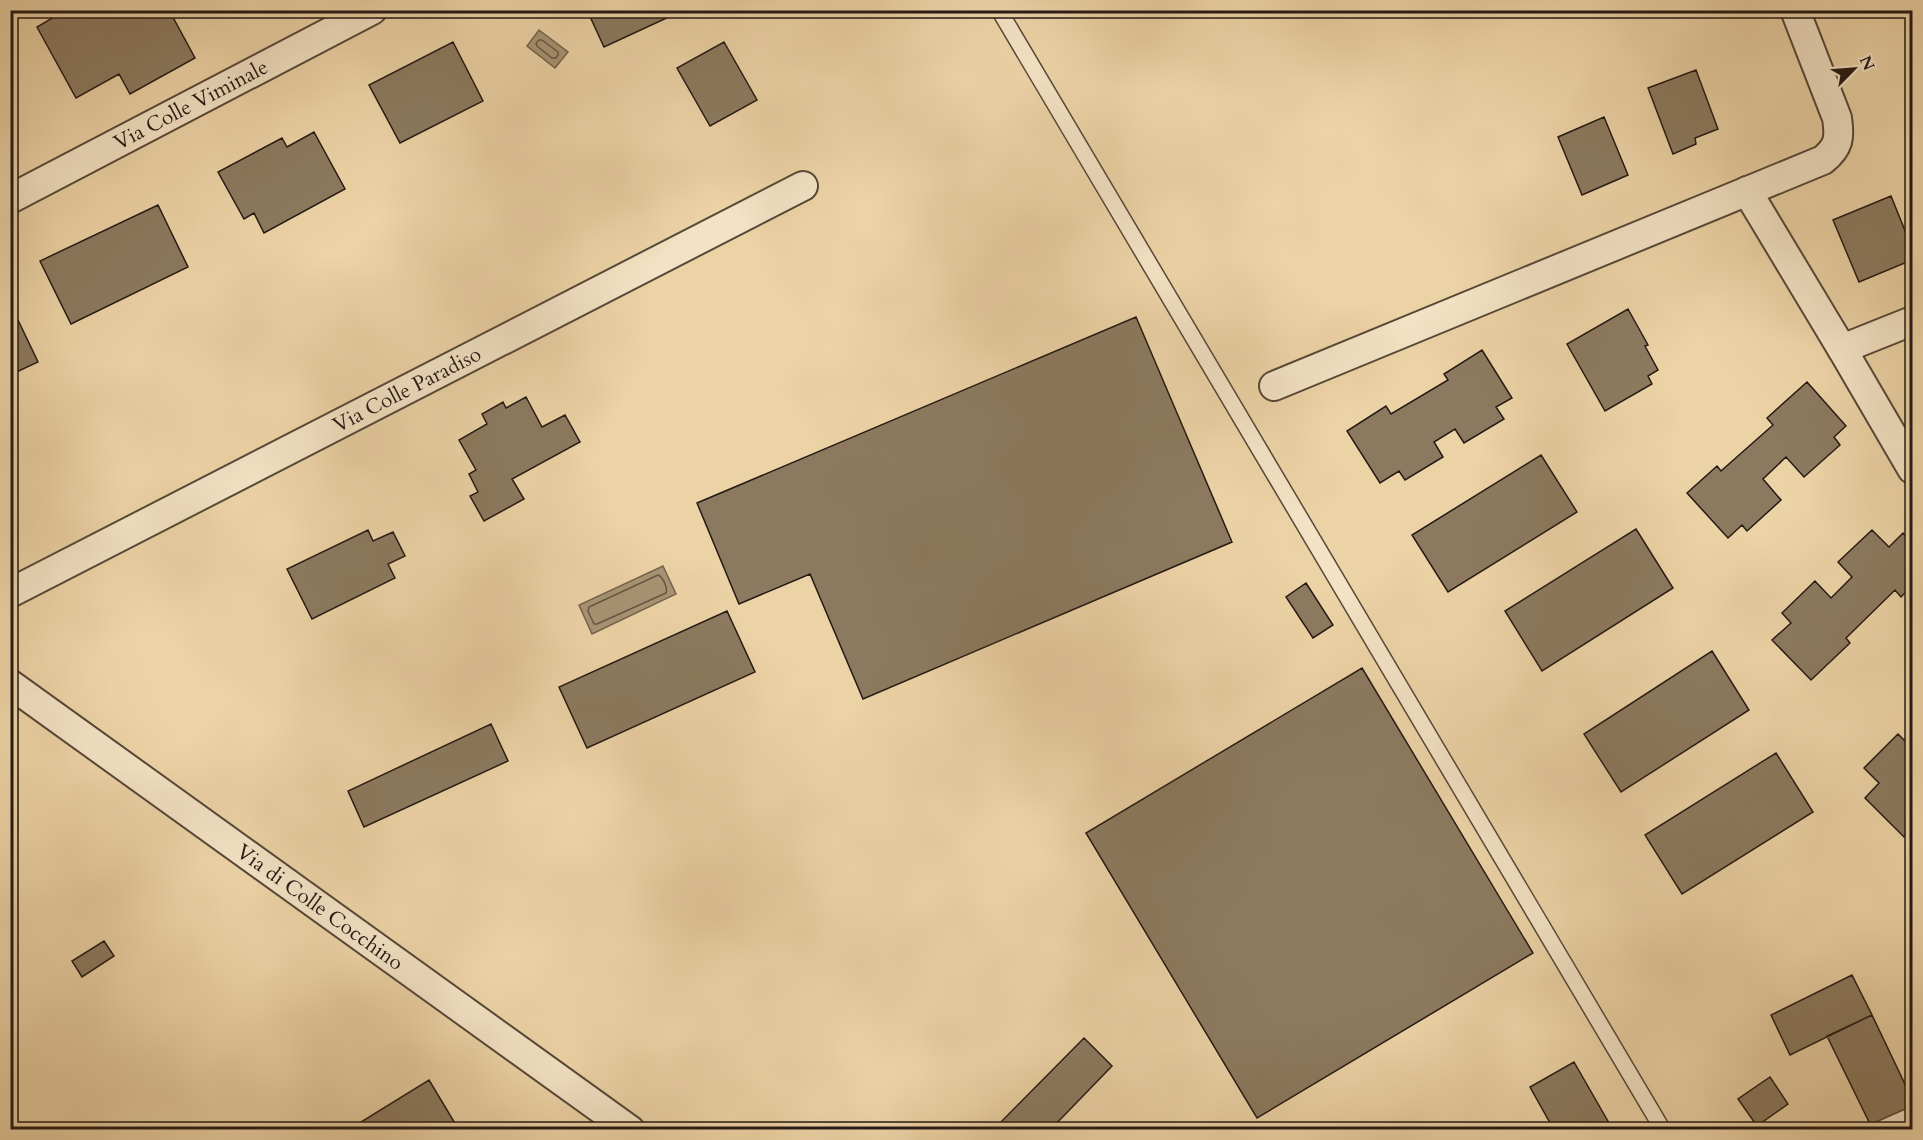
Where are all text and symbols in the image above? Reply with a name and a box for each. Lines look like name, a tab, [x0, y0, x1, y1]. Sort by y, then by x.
north arrow	[1824, 39, 1884, 99]
text: N	[1854, 52, 1880, 74]
street label: Via Colle Viminale	[109, 53, 273, 157]
street label: Via Colle Paradiso	[328, 340, 486, 440]
street label: Via di Colle Cocchino	[230, 837, 409, 977]

